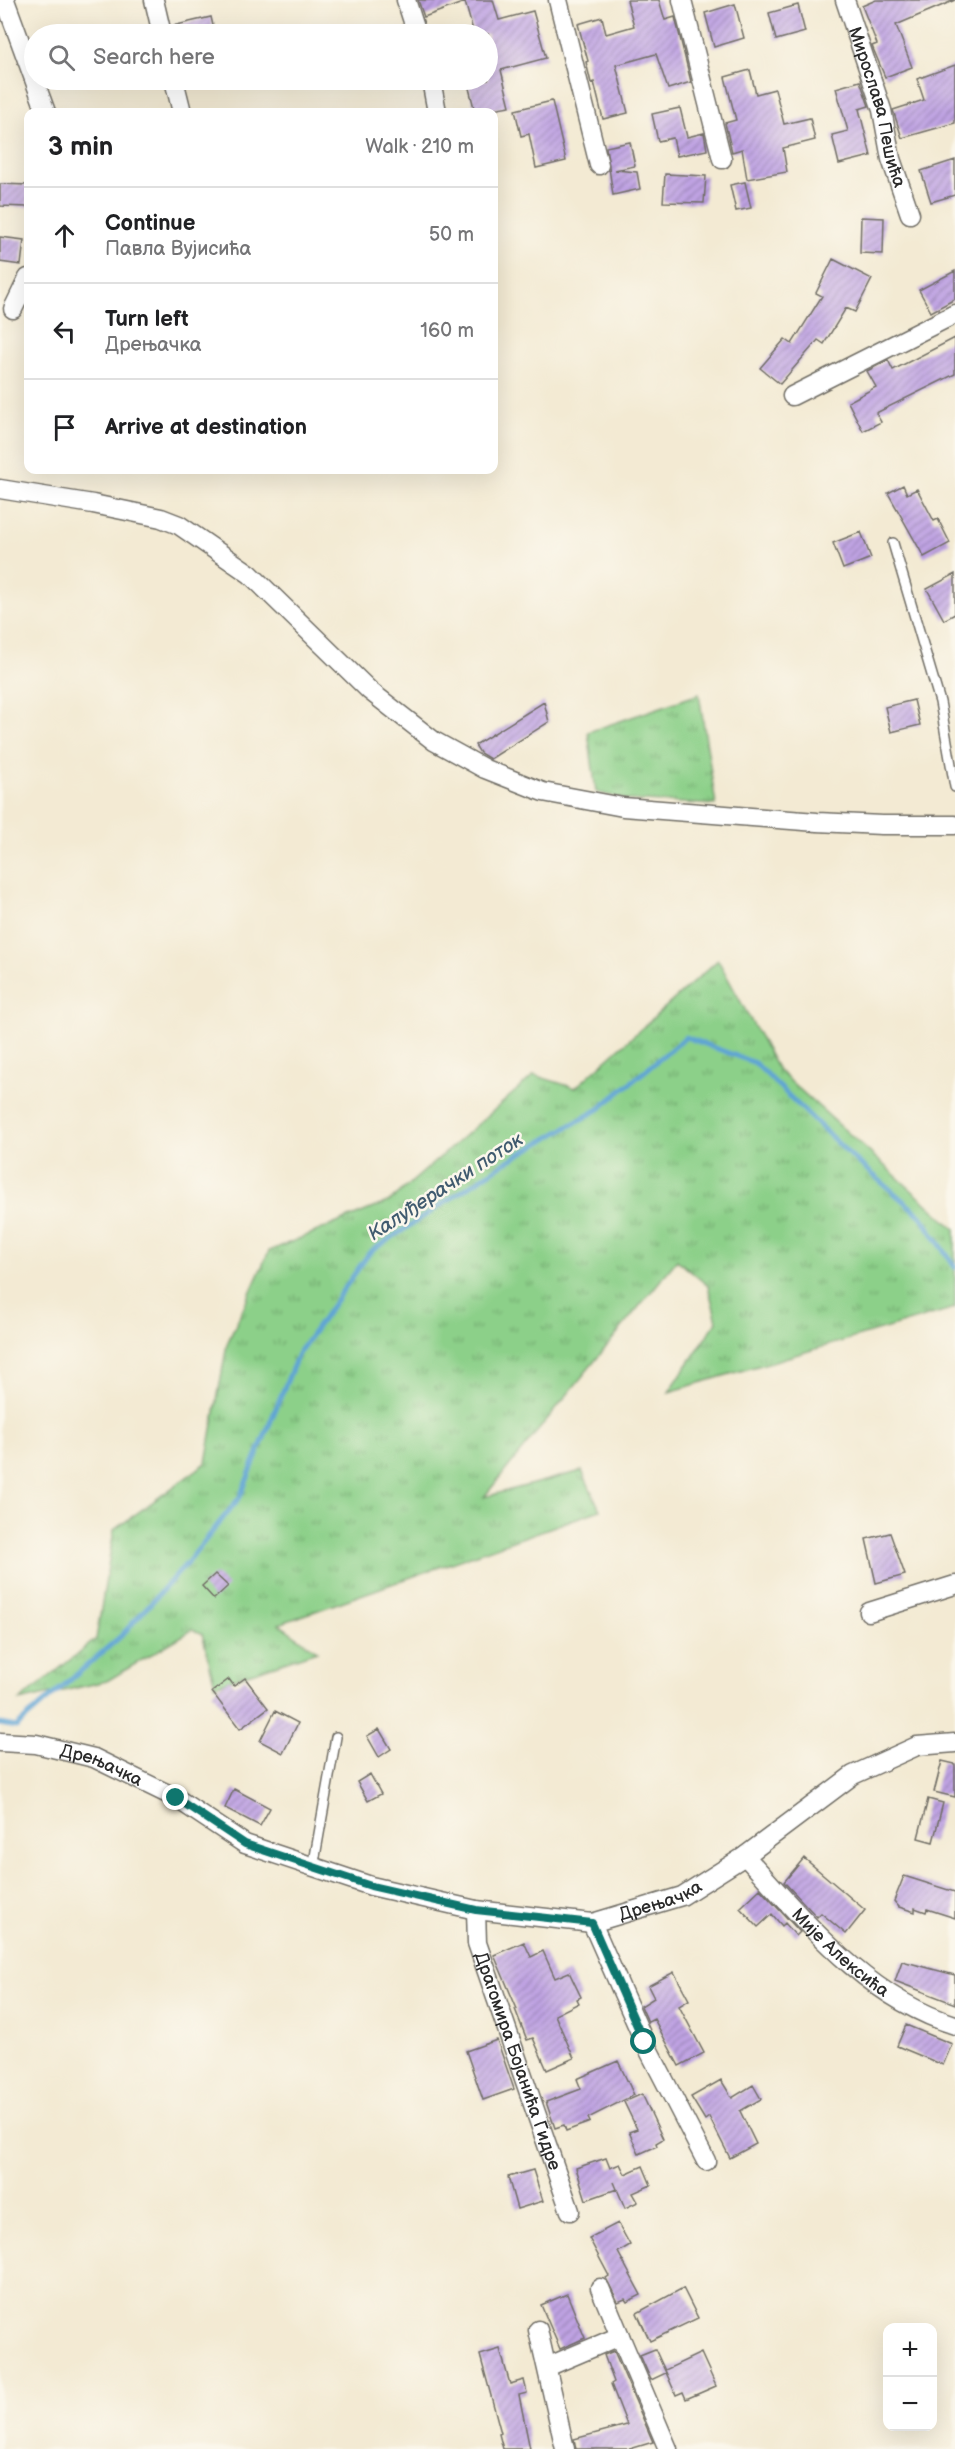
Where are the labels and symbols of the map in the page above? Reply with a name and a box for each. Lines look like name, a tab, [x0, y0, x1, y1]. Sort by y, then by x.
street label: Мирослава Пешића	[844, 24, 910, 191]
water label: Калуђерачки поток	[363, 1127, 528, 1246]
street label: Дрењачка	[58, 1740, 146, 1791]
route end	[162, 1784, 188, 1810]
street label: Дрењачка	[616, 1876, 706, 1925]
street label: Мије Алексића	[787, 1904, 893, 2002]
street label: Драгомира Бојанића Гидре	[470, 1949, 565, 2173]
route start	[630, 2028, 656, 2054]

